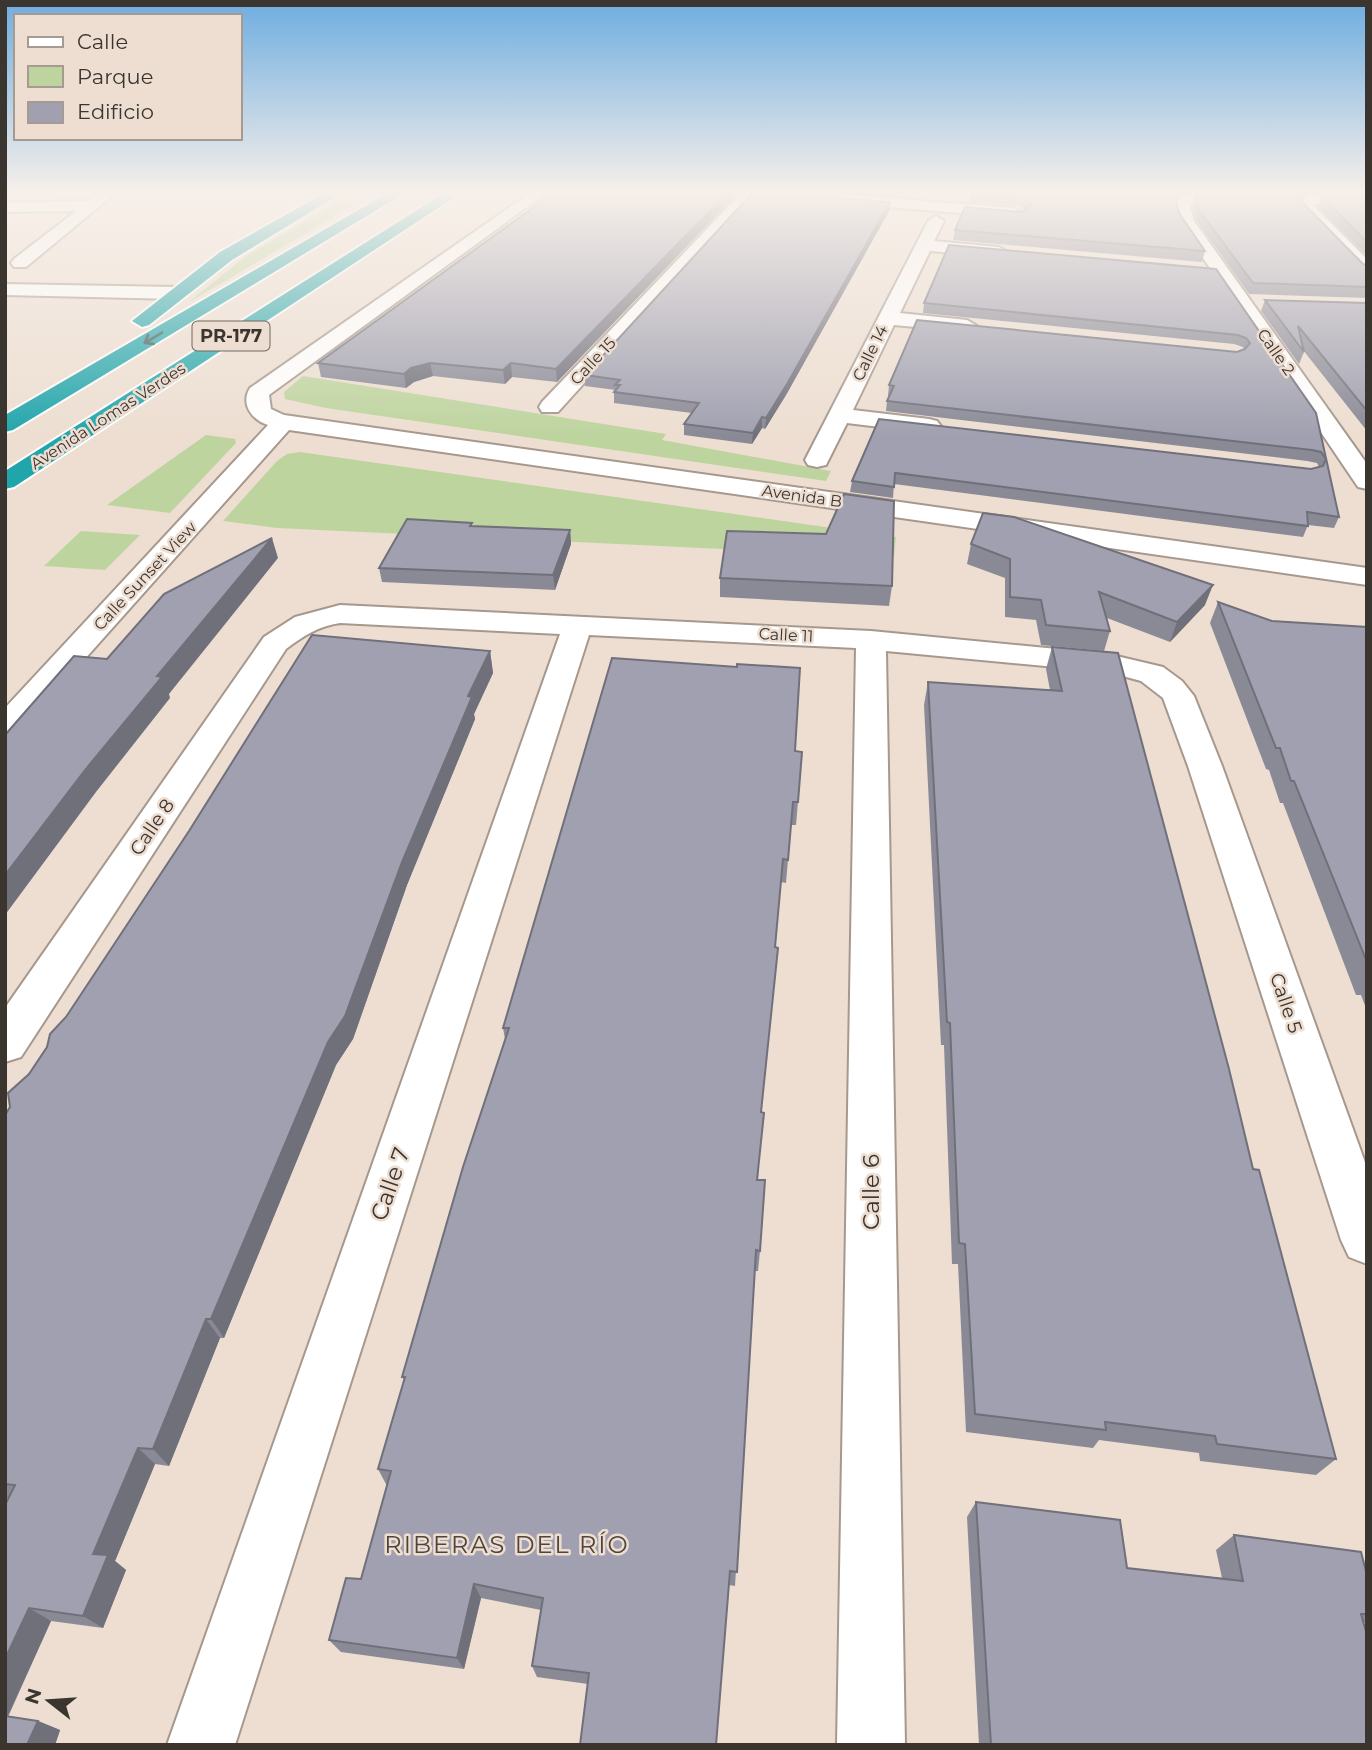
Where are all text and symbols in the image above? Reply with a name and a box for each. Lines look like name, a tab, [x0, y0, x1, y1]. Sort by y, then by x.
legend	[14, 14, 242, 140]
text: Calle	[77, 29, 128, 54]
text: Parque	[77, 64, 153, 89]
text: Edificio	[77, 99, 154, 124]
road number: PR-177	[192, 322, 270, 350]
street label: Calle 14	[848, 322, 892, 384]
street label: Calle 2	[1253, 325, 1299, 379]
one-way arrow	[143, 331, 163, 345]
street label: Calle 15	[566, 333, 620, 389]
street label: Avenida Lomas Verdes	[27, 359, 189, 473]
street label: Avenida B	[761, 481, 843, 511]
street label: Calle Sunset View	[90, 518, 200, 634]
street label: Calle 11	[758, 624, 814, 646]
street label: Calle 8	[125, 794, 179, 860]
street label: Calle 5	[1265, 970, 1307, 1036]
street label: Calle 7	[364, 1144, 416, 1224]
street label: Calle 6	[857, 1154, 885, 1230]
district label: RIBERAS DEL RÍO	[384, 1530, 630, 1559]
north arrow	[14, 1666, 84, 1736]
text: N	[20, 1685, 46, 1707]

